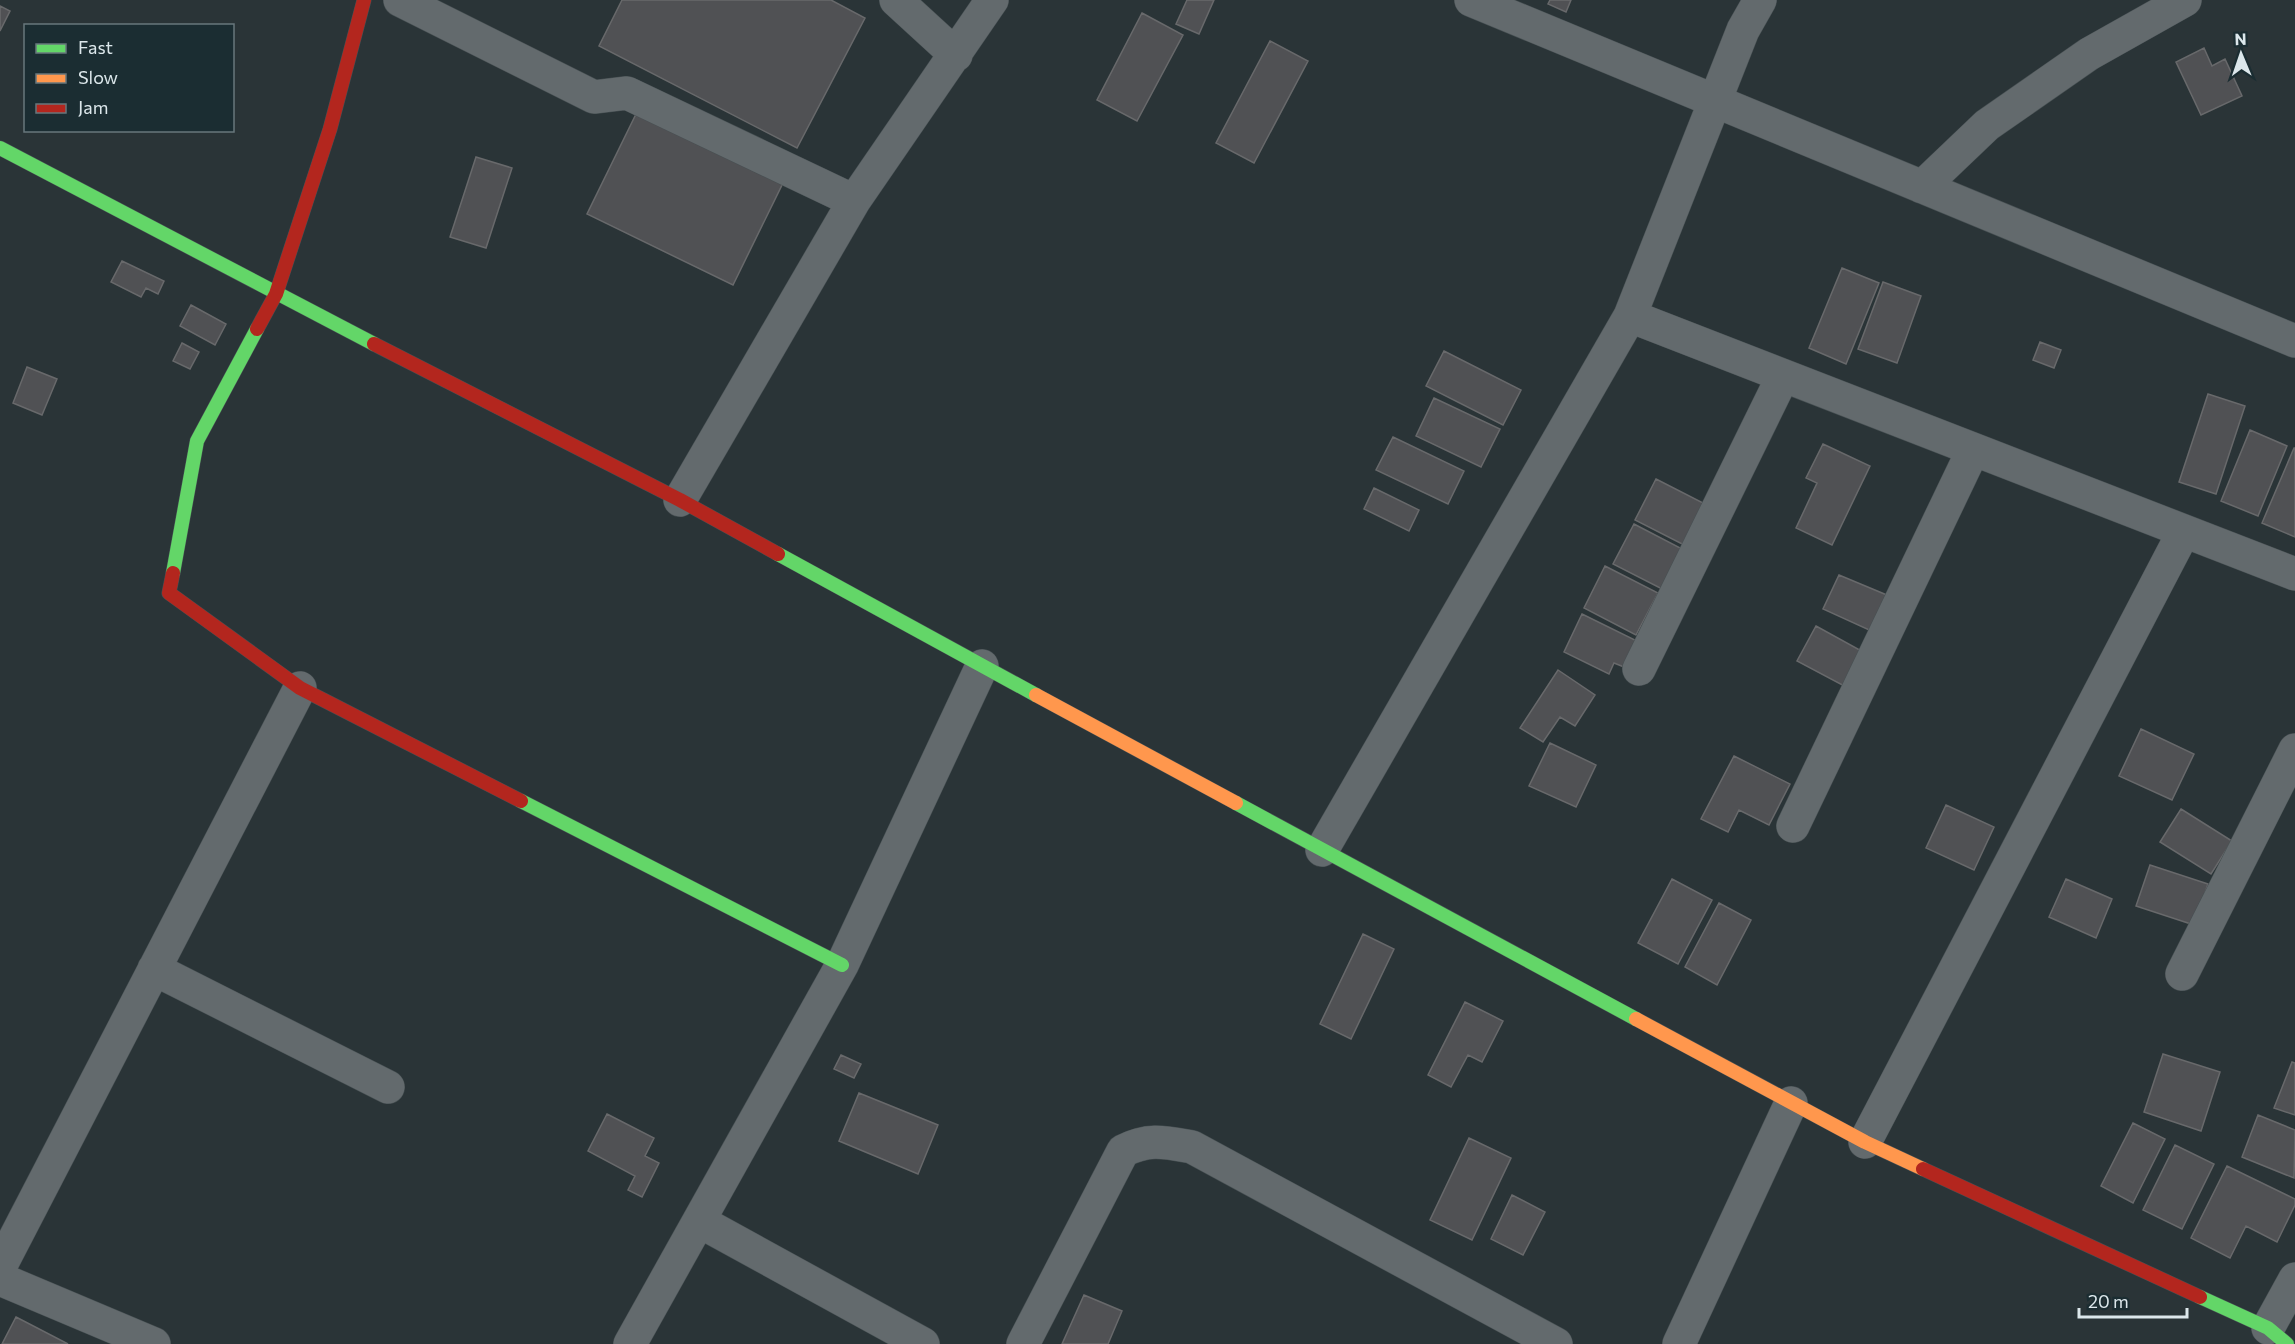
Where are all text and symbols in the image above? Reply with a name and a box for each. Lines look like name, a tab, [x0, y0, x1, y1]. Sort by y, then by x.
legend	[24, 24, 234, 132]
north arrow	[2211, 24, 2271, 84]
text: N	[2234, 29, 2247, 48]
text: Fast	[78, 36, 113, 58]
text: Slow	[78, 66, 118, 88]
text: Jam	[78, 96, 108, 118]
scale bar	[2079, 1281, 2187, 1319]
text: 20 m	[2088, 1290, 2129, 1312]

